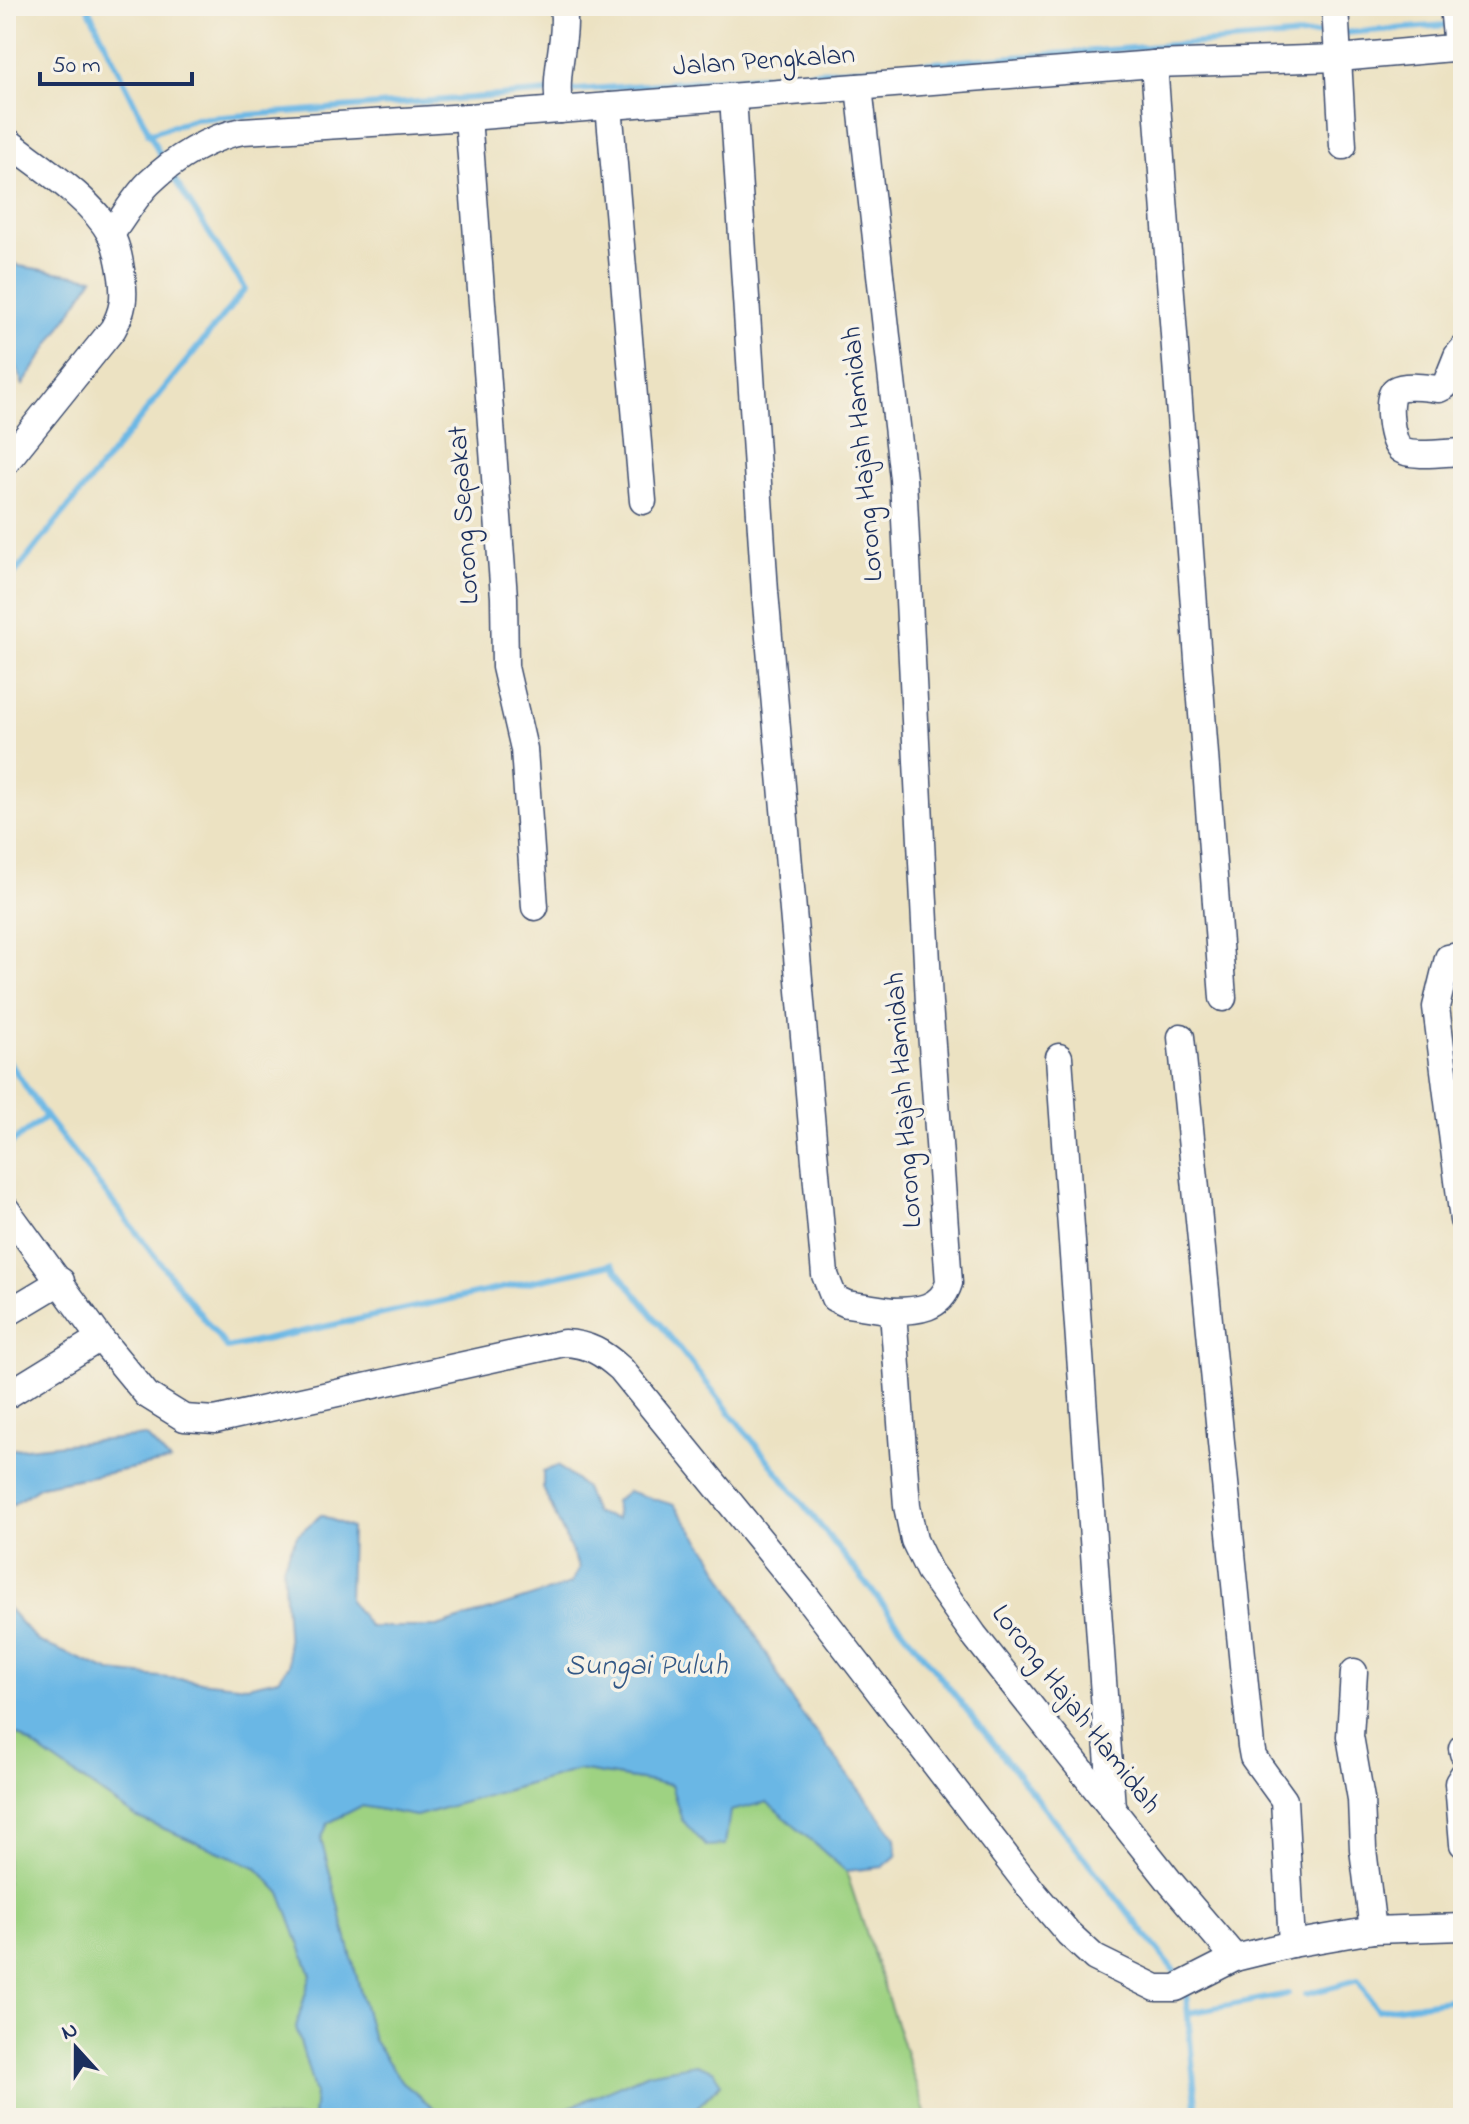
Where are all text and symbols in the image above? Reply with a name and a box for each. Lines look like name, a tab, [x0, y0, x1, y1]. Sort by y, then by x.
street label: Jalan Pengkalan	[671, 35, 857, 89]
scale bar	[40, 36, 192, 86]
text: 50 m	[52, 49, 101, 84]
street label: Lorong Hajah Hamidah	[832, 325, 896, 583]
street label: Lorong Sepakat	[438, 424, 492, 606]
street label: Lorong Hajah Hamidah	[876, 971, 934, 1229]
street label: Lorong Hajah Hamidah	[980, 1596, 1170, 1824]
water label: Sungai Puluh	[565, 1645, 728, 1689]
north arrow	[36, 2008, 116, 2088]
text: N	[57, 2015, 83, 2050]

